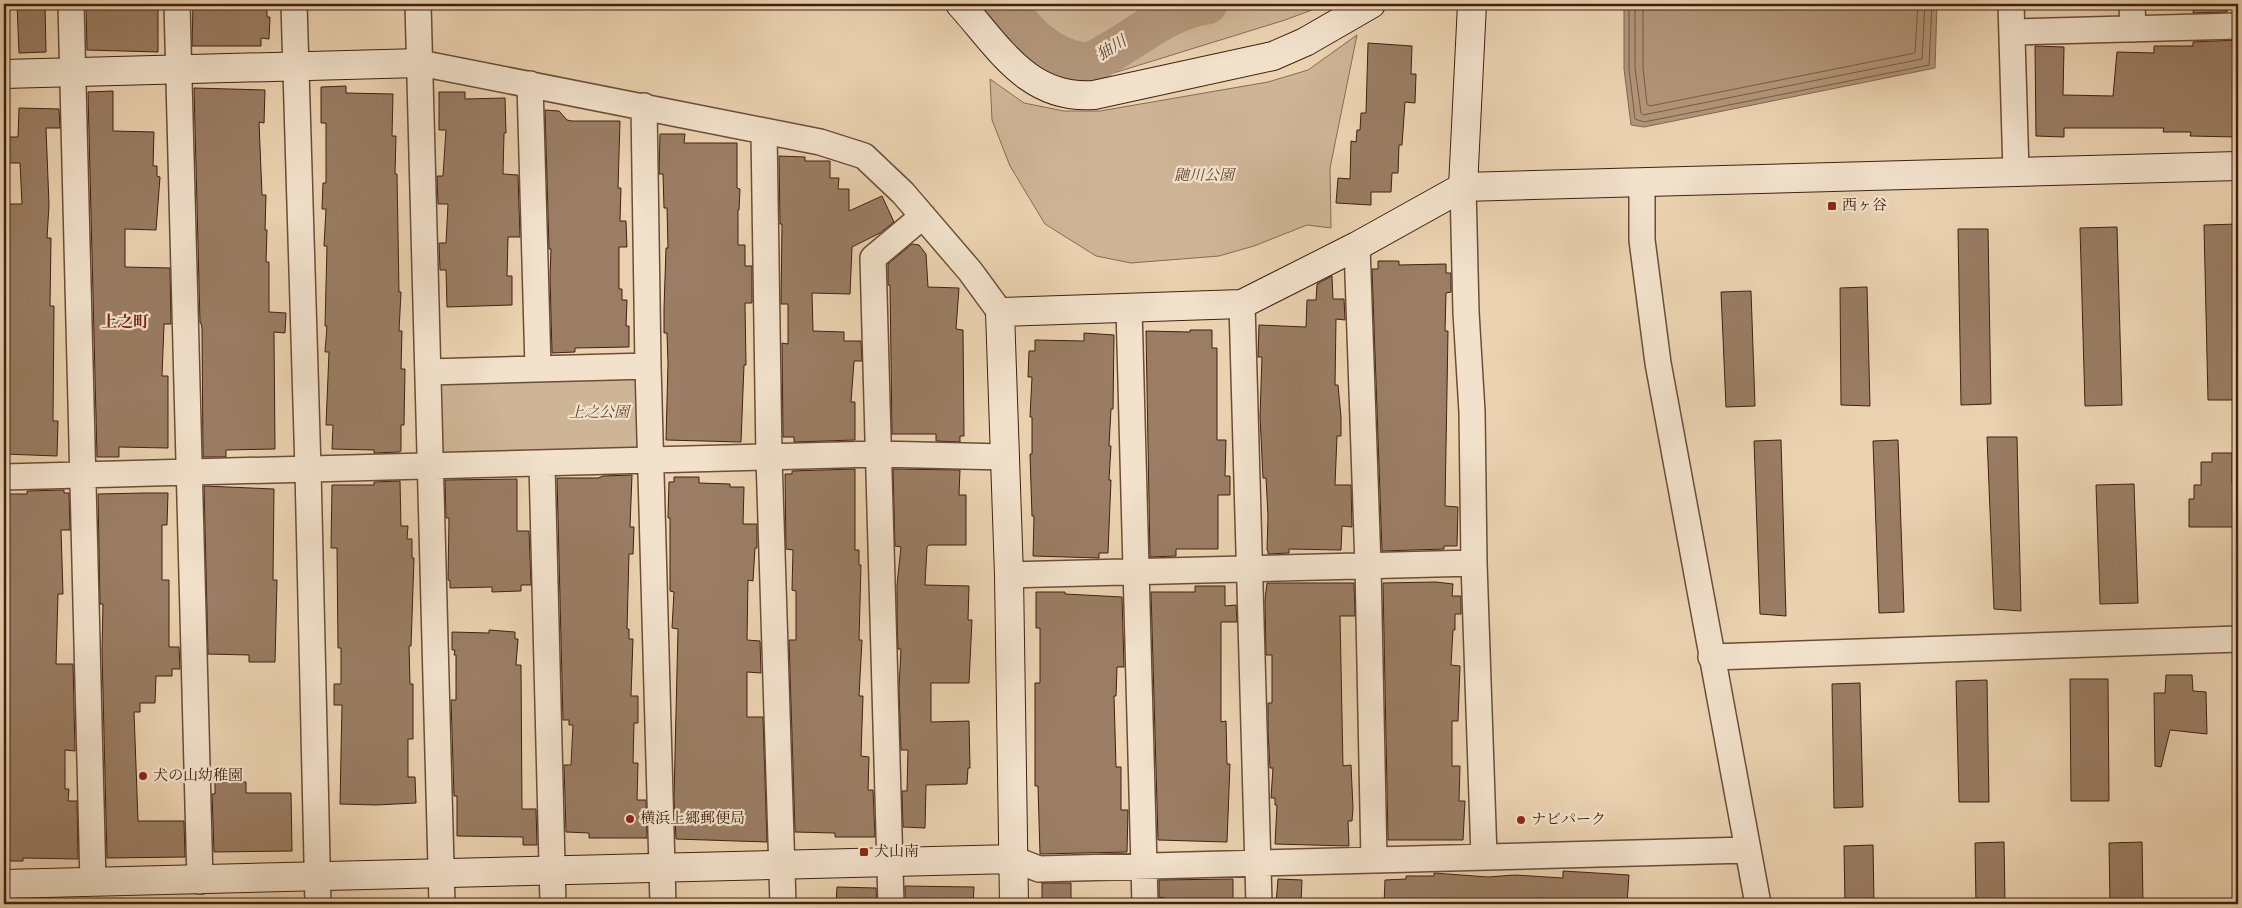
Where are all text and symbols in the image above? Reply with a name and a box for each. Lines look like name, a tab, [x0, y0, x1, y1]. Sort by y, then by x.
water label: 㹨川	[1093, 31, 1131, 64]
park label: 鼬川公園	[1174, 167, 1237, 184]
place label: 西ヶ谷	[1842, 197, 1887, 214]
marker: 西ヶ谷	[1826, 200, 1838, 212]
district label: 上之町	[101, 313, 149, 331]
park label: 上之公園	[569, 404, 632, 421]
place label: 犬の山幼稚園	[153, 767, 243, 784]
marker: 犬の山幼稚園	[137, 770, 149, 782]
place label: 横浜上郷郵便局	[640, 810, 745, 827]
place label: ナビパーク	[1531, 812, 1606, 828]
marker: 横浜上郷郵便局	[624, 813, 636, 825]
marker: ナビパーク	[1515, 814, 1527, 826]
place label: 犬山南	[874, 843, 919, 860]
marker: 犬山南	[858, 846, 870, 858]

